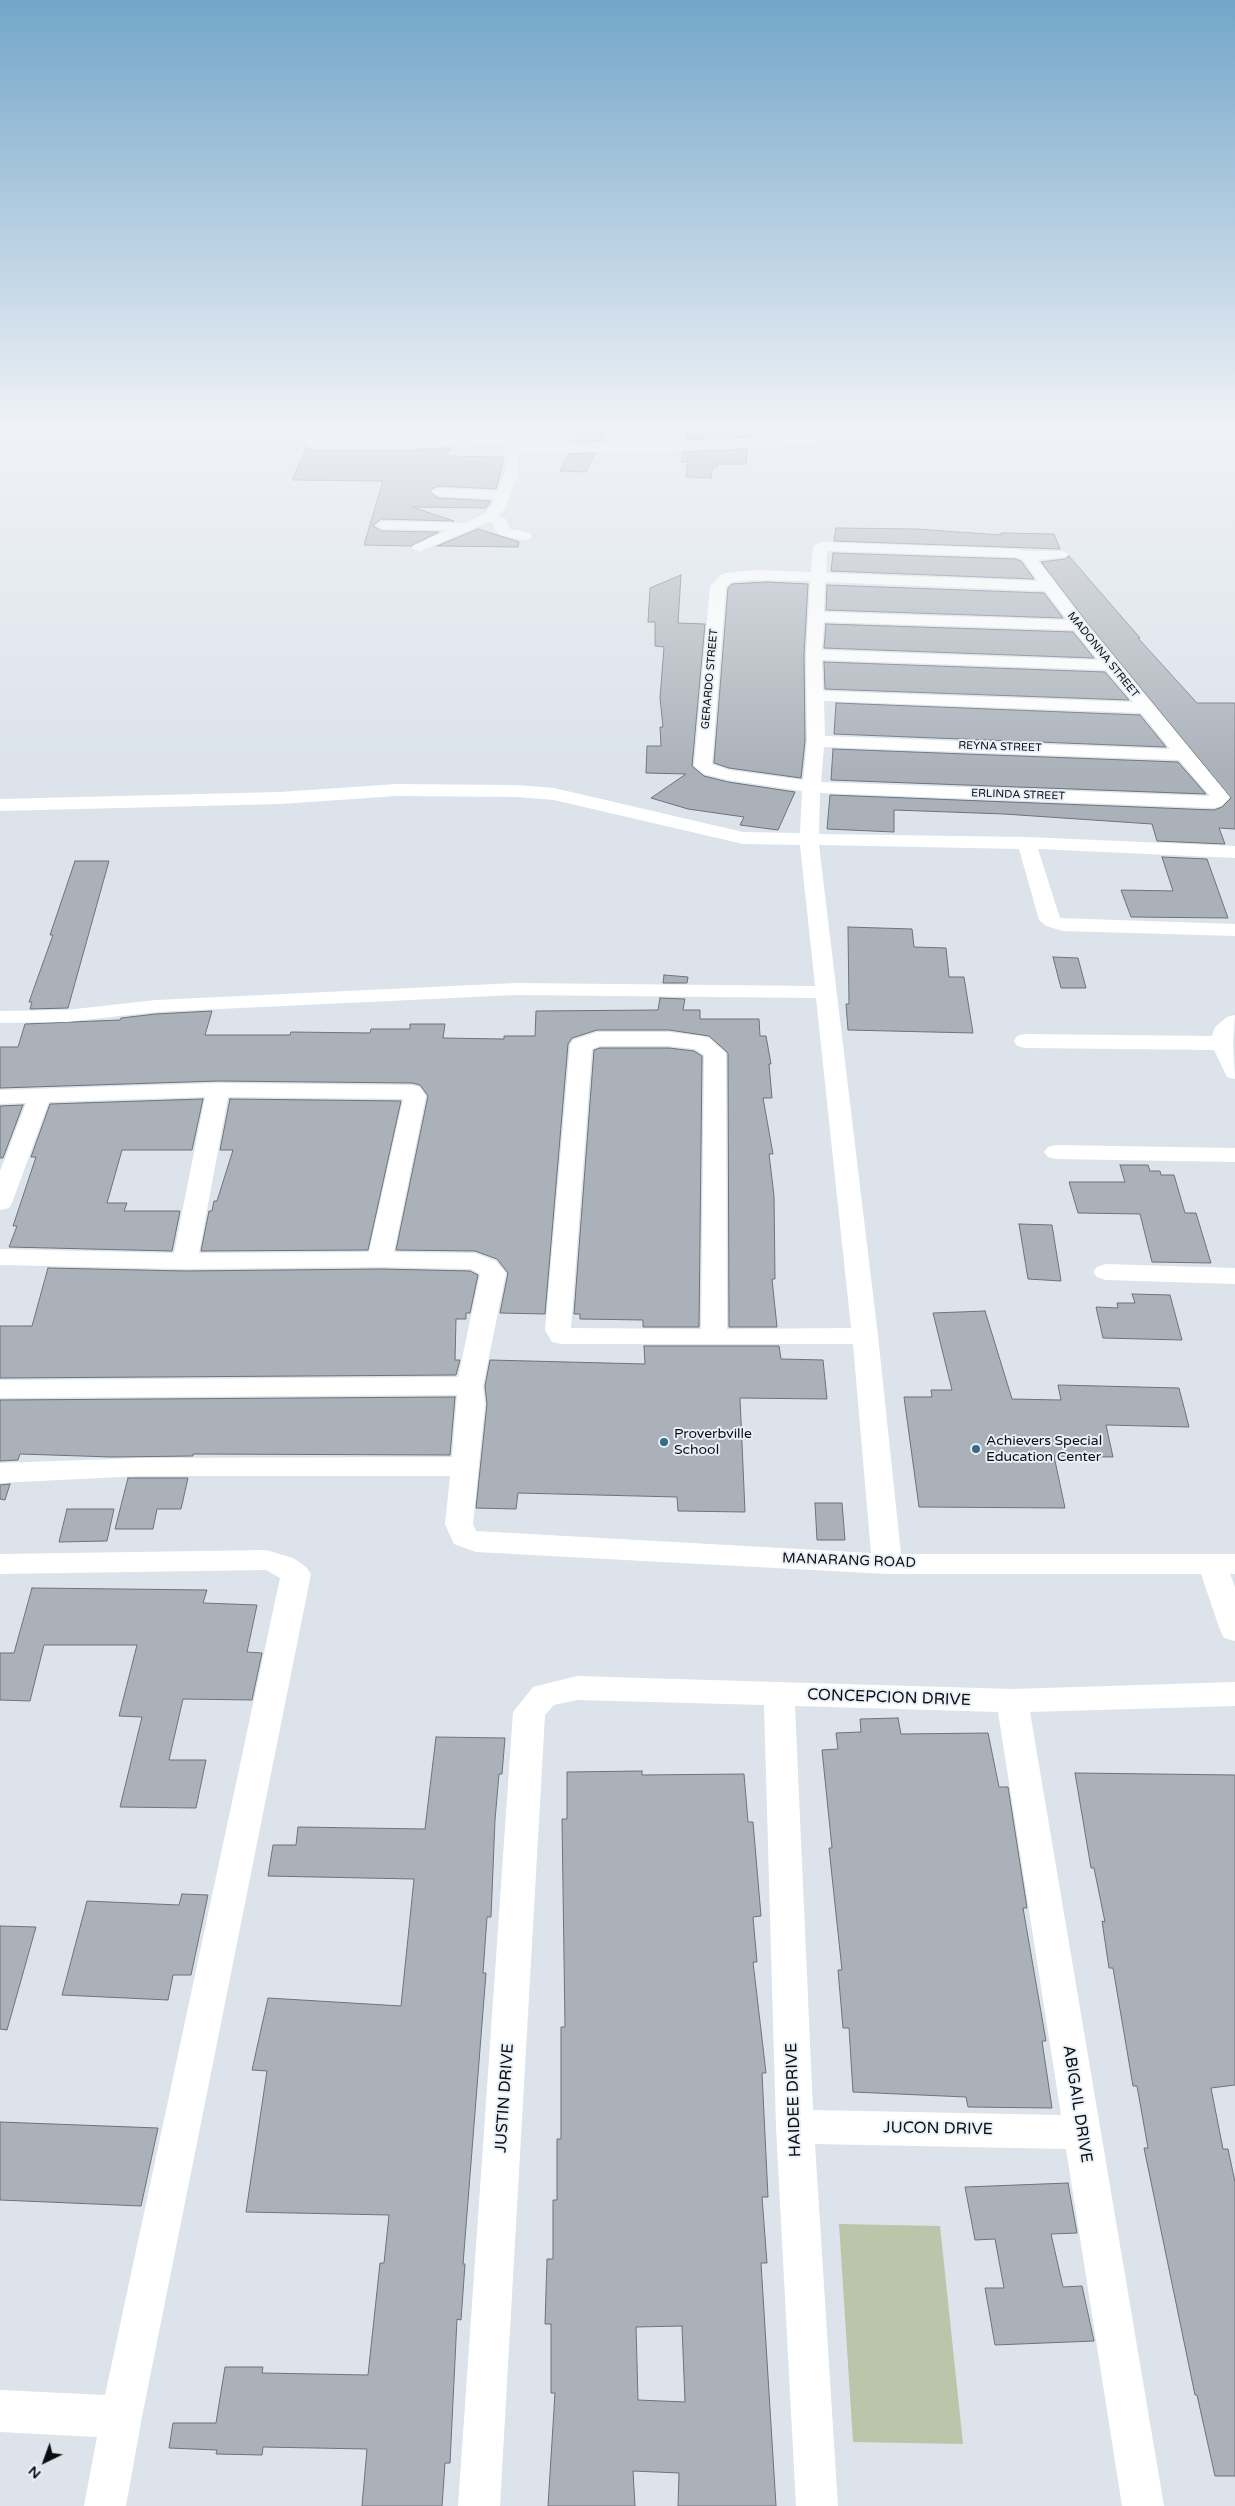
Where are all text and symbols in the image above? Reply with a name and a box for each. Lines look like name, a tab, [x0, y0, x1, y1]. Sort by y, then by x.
street label: MADONNA STREET	[1064, 610, 1142, 700]
street label: GERARDO STREET	[699, 628, 721, 730]
street label: REYNA STREET	[958, 739, 1042, 755]
street label: ERLINDA STREET	[971, 787, 1065, 803]
place label: Proverbville School	[674, 1426, 752, 1458]
place label: Achievers Special Education Center	[986, 1433, 1102, 1465]
marker: Proverbville School	[658, 1436, 670, 1448]
marker: Achievers Special Education Center	[970, 1443, 982, 1455]
street label: MANARANG ROAD	[782, 1550, 916, 1572]
street label: CONCEPCION DRIVE	[807, 1686, 971, 1710]
street label: HAIDEE DRIVE	[782, 2042, 806, 2158]
street label: JUSTIN DRIVE	[492, 2043, 518, 2153]
street label: ABIGAIL DRIVE	[1058, 2044, 1096, 2164]
street label: JUCON DRIVE	[883, 2118, 993, 2140]
north arrow	[20, 2436, 70, 2486]
text: N	[25, 2462, 44, 2483]

